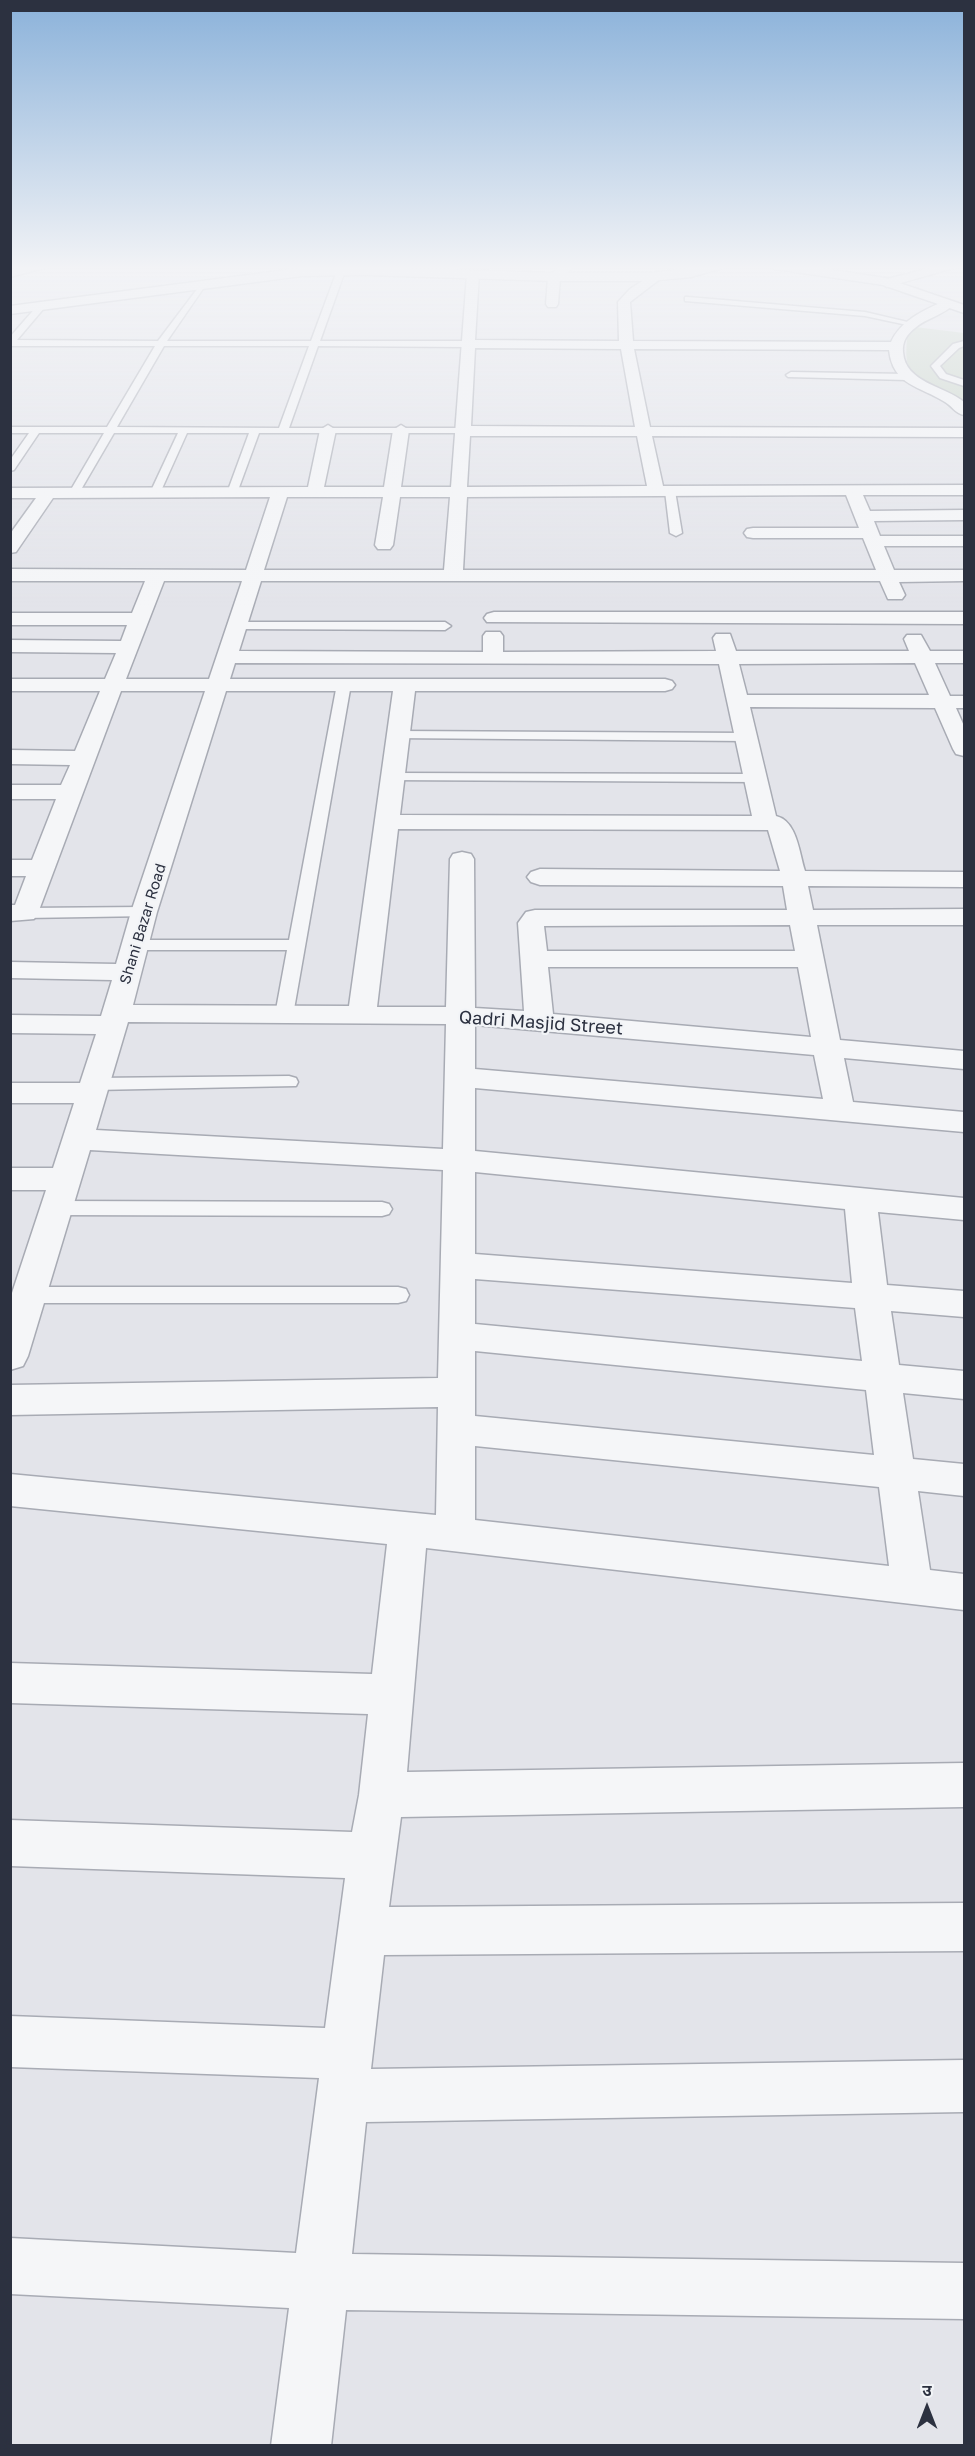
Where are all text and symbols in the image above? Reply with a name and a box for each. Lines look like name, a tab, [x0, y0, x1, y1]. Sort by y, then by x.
street label: Shani Bazar Road	[116, 861, 170, 987]
street label: Qadri Masjid Street	[458, 1006, 624, 1040]
north arrow	[897, 2378, 957, 2438]
text: उ	[922, 2380, 932, 2400]

